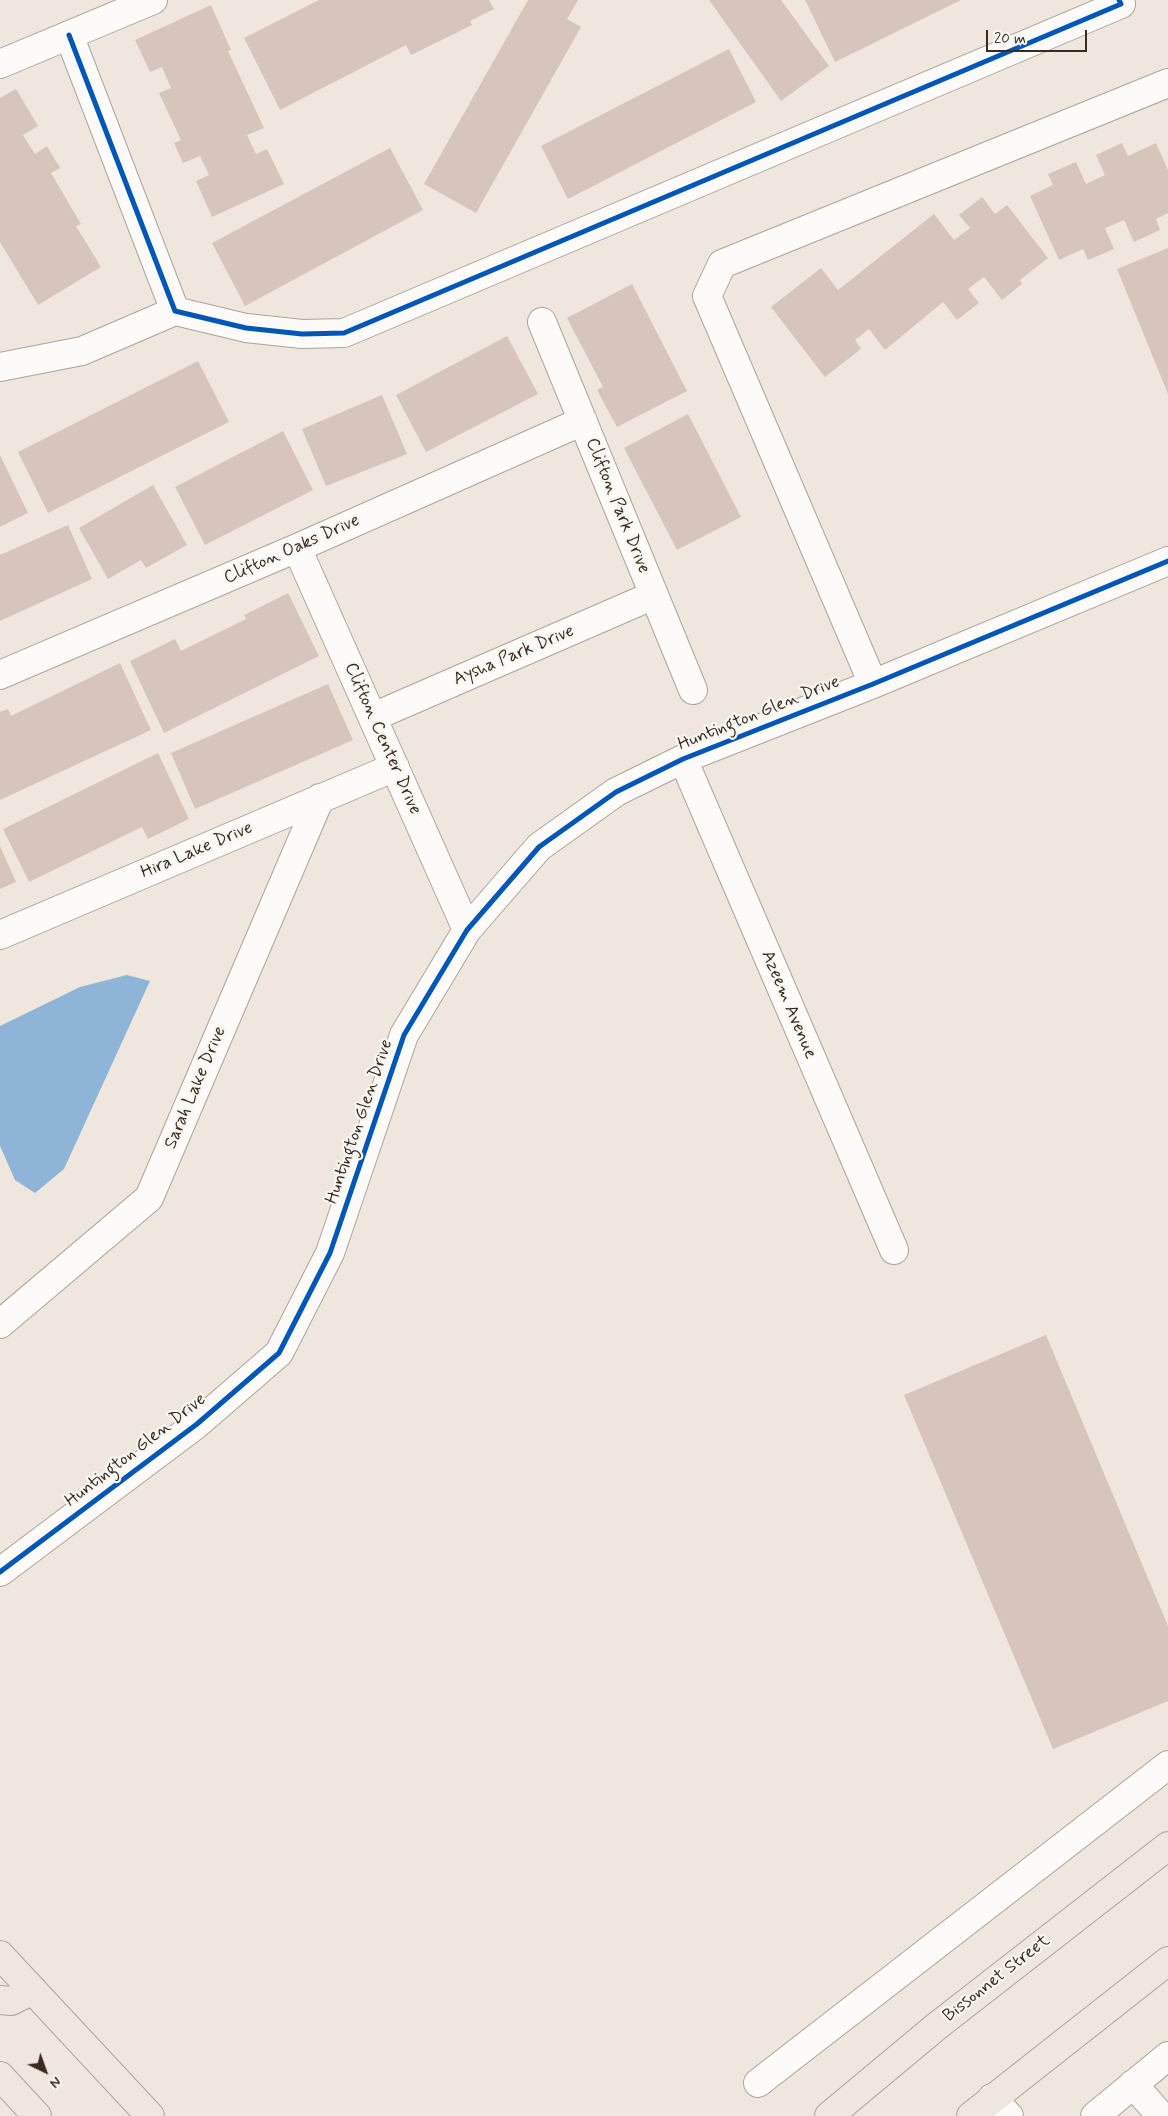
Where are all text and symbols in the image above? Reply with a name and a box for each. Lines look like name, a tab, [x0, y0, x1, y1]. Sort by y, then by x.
scale bar	[988, 20, 1089, 52]
text: 20 m	[994, 29, 1026, 49]
street label: Clifton Park Drive	[580, 435, 654, 577]
street label: Clifton Oaks Drive	[221, 510, 363, 590]
street label: Aysha Park Drive	[450, 621, 578, 691]
street label: Clifton Center Drive	[339, 660, 425, 818]
street label: Huntington Glen Drive	[675, 672, 843, 756]
street label: Hira Lake Drive	[138, 818, 256, 884]
street label: Azeem Avenue	[755, 948, 821, 1062]
street label: Sarah Lake Drive	[160, 1023, 232, 1153]
street label: Huntington Glen Drive	[322, 1037, 398, 1207]
street label: Huntington Glen Drive	[61, 1389, 211, 1513]
street label: Bissonnet Street	[939, 1931, 1055, 2027]
north arrow	[20, 2046, 70, 2096]
text: N	[46, 2072, 65, 2092]

